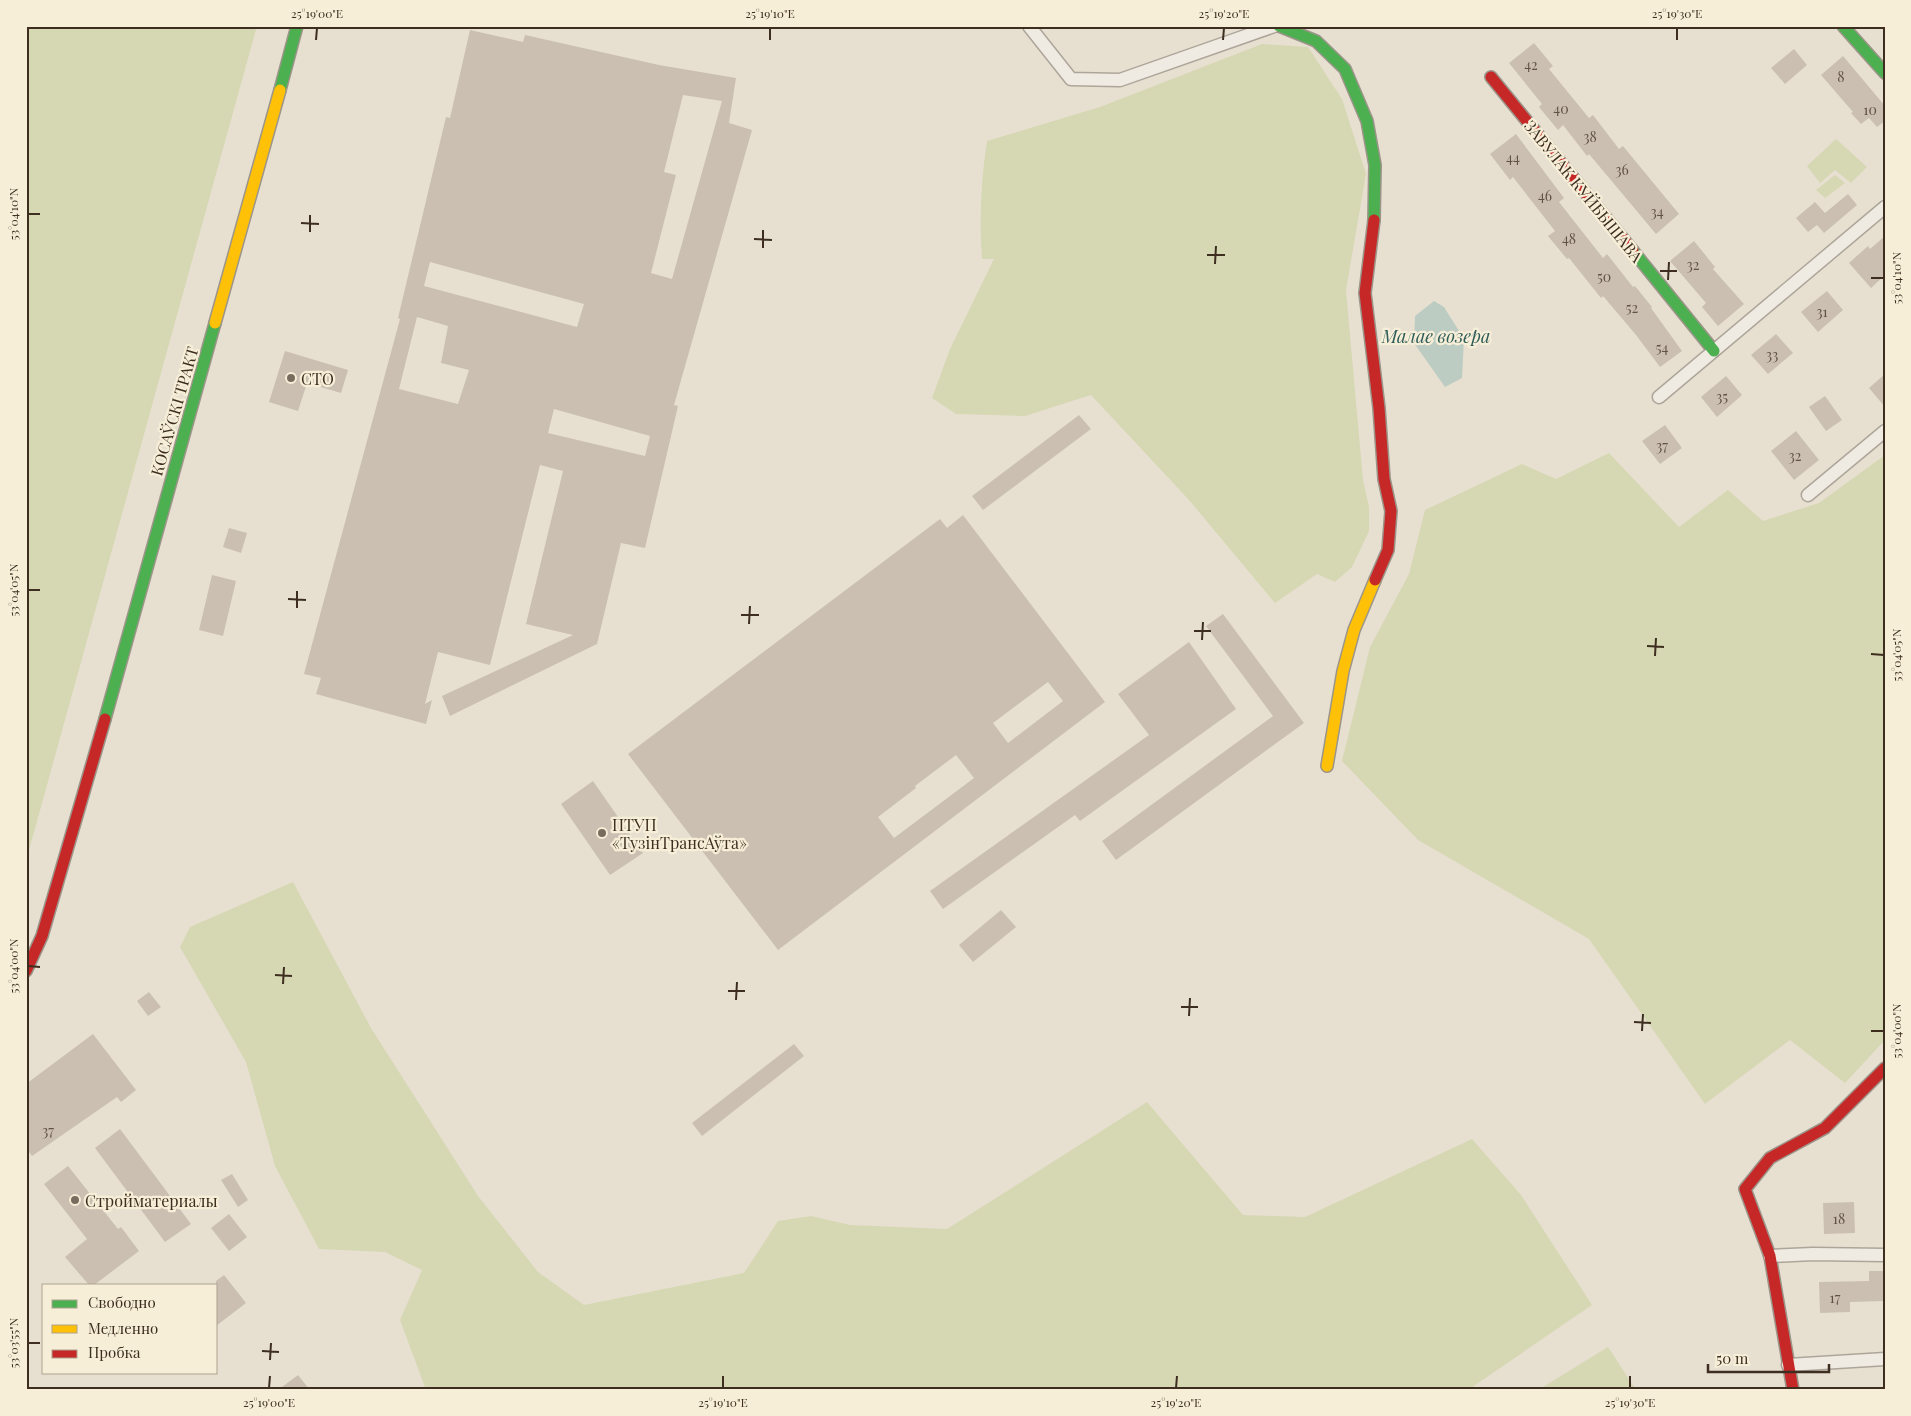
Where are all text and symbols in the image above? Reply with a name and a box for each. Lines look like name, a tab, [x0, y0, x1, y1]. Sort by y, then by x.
text: 25°19'00"E	[291, 5, 343, 21]
text: 25°19'10"E	[745, 5, 795, 21]
text: 25°19'20"E	[1199, 5, 1249, 21]
text: 25°19'30"E	[1652, 5, 1702, 21]
house number: 42	[1524, 55, 1538, 74]
house number: 8	[1837, 67, 1845, 86]
house number: 40	[1553, 99, 1569, 118]
house number: 10	[1863, 100, 1877, 119]
street label: ЗАВУЛАК КУЙБЫШАВА	[1520, 116, 1648, 267]
house number: 38	[1583, 127, 1597, 146]
house number: 44	[1506, 148, 1520, 167]
house number: 36	[1615, 160, 1629, 179]
house number: 46	[1538, 186, 1552, 205]
text: 53°04'10"N	[5, 187, 21, 240]
house number: 34	[1650, 202, 1664, 221]
house number: 48	[1562, 229, 1576, 248]
text: 53°04'10"N	[1888, 251, 1904, 304]
house number: 32	[1686, 255, 1700, 274]
house number: 50	[1597, 267, 1611, 286]
house number: 52	[1626, 298, 1639, 317]
house number: 31	[1816, 302, 1828, 321]
water label: Малае возера	[1381, 324, 1490, 348]
house number: 54	[1656, 338, 1668, 357]
street label: КОСАЎСКІ ТРАКТ	[146, 344, 203, 478]
house number: 33	[1766, 345, 1778, 364]
place label: СТО	[301, 368, 334, 389]
marker: СТО	[285, 372, 297, 384]
house number: 35	[1716, 387, 1728, 406]
house number: 37	[1656, 436, 1668, 455]
house number: 32	[1788, 446, 1802, 465]
text: 53°04'05"N	[5, 563, 21, 616]
text: 53°04'05"N	[1888, 628, 1904, 681]
place label: ПТУП «ТузінТрансАўта»	[612, 814, 747, 853]
marker: ПТУП «ТузінТрансАўта»	[596, 827, 608, 839]
text: 53°04'00"N	[5, 938, 21, 993]
text: 53°04'00"N	[1888, 1003, 1904, 1058]
house number: 37	[42, 1121, 54, 1140]
place label: Стройматериалы	[85, 1190, 218, 1211]
marker: Стройматериалы	[69, 1194, 81, 1206]
house number: 18	[1833, 1209, 1845, 1228]
legend	[42, 1284, 218, 1374]
house number: 17	[1830, 1288, 1841, 1307]
text: Свободно	[88, 1292, 156, 1312]
text: 53°03'55"N	[5, 1317, 21, 1368]
text: Медленно	[88, 1318, 158, 1338]
scale bar	[1708, 1341, 1830, 1373]
text: Пробка	[88, 1342, 141, 1362]
text: 50 m	[1716, 1348, 1749, 1368]
text: 25°19'00"E	[243, 1394, 295, 1410]
text: 25°19'10"E	[698, 1394, 748, 1410]
text: 25°19'20"E	[1151, 1394, 1201, 1410]
text: 25°19'30"E	[1605, 1394, 1655, 1410]

